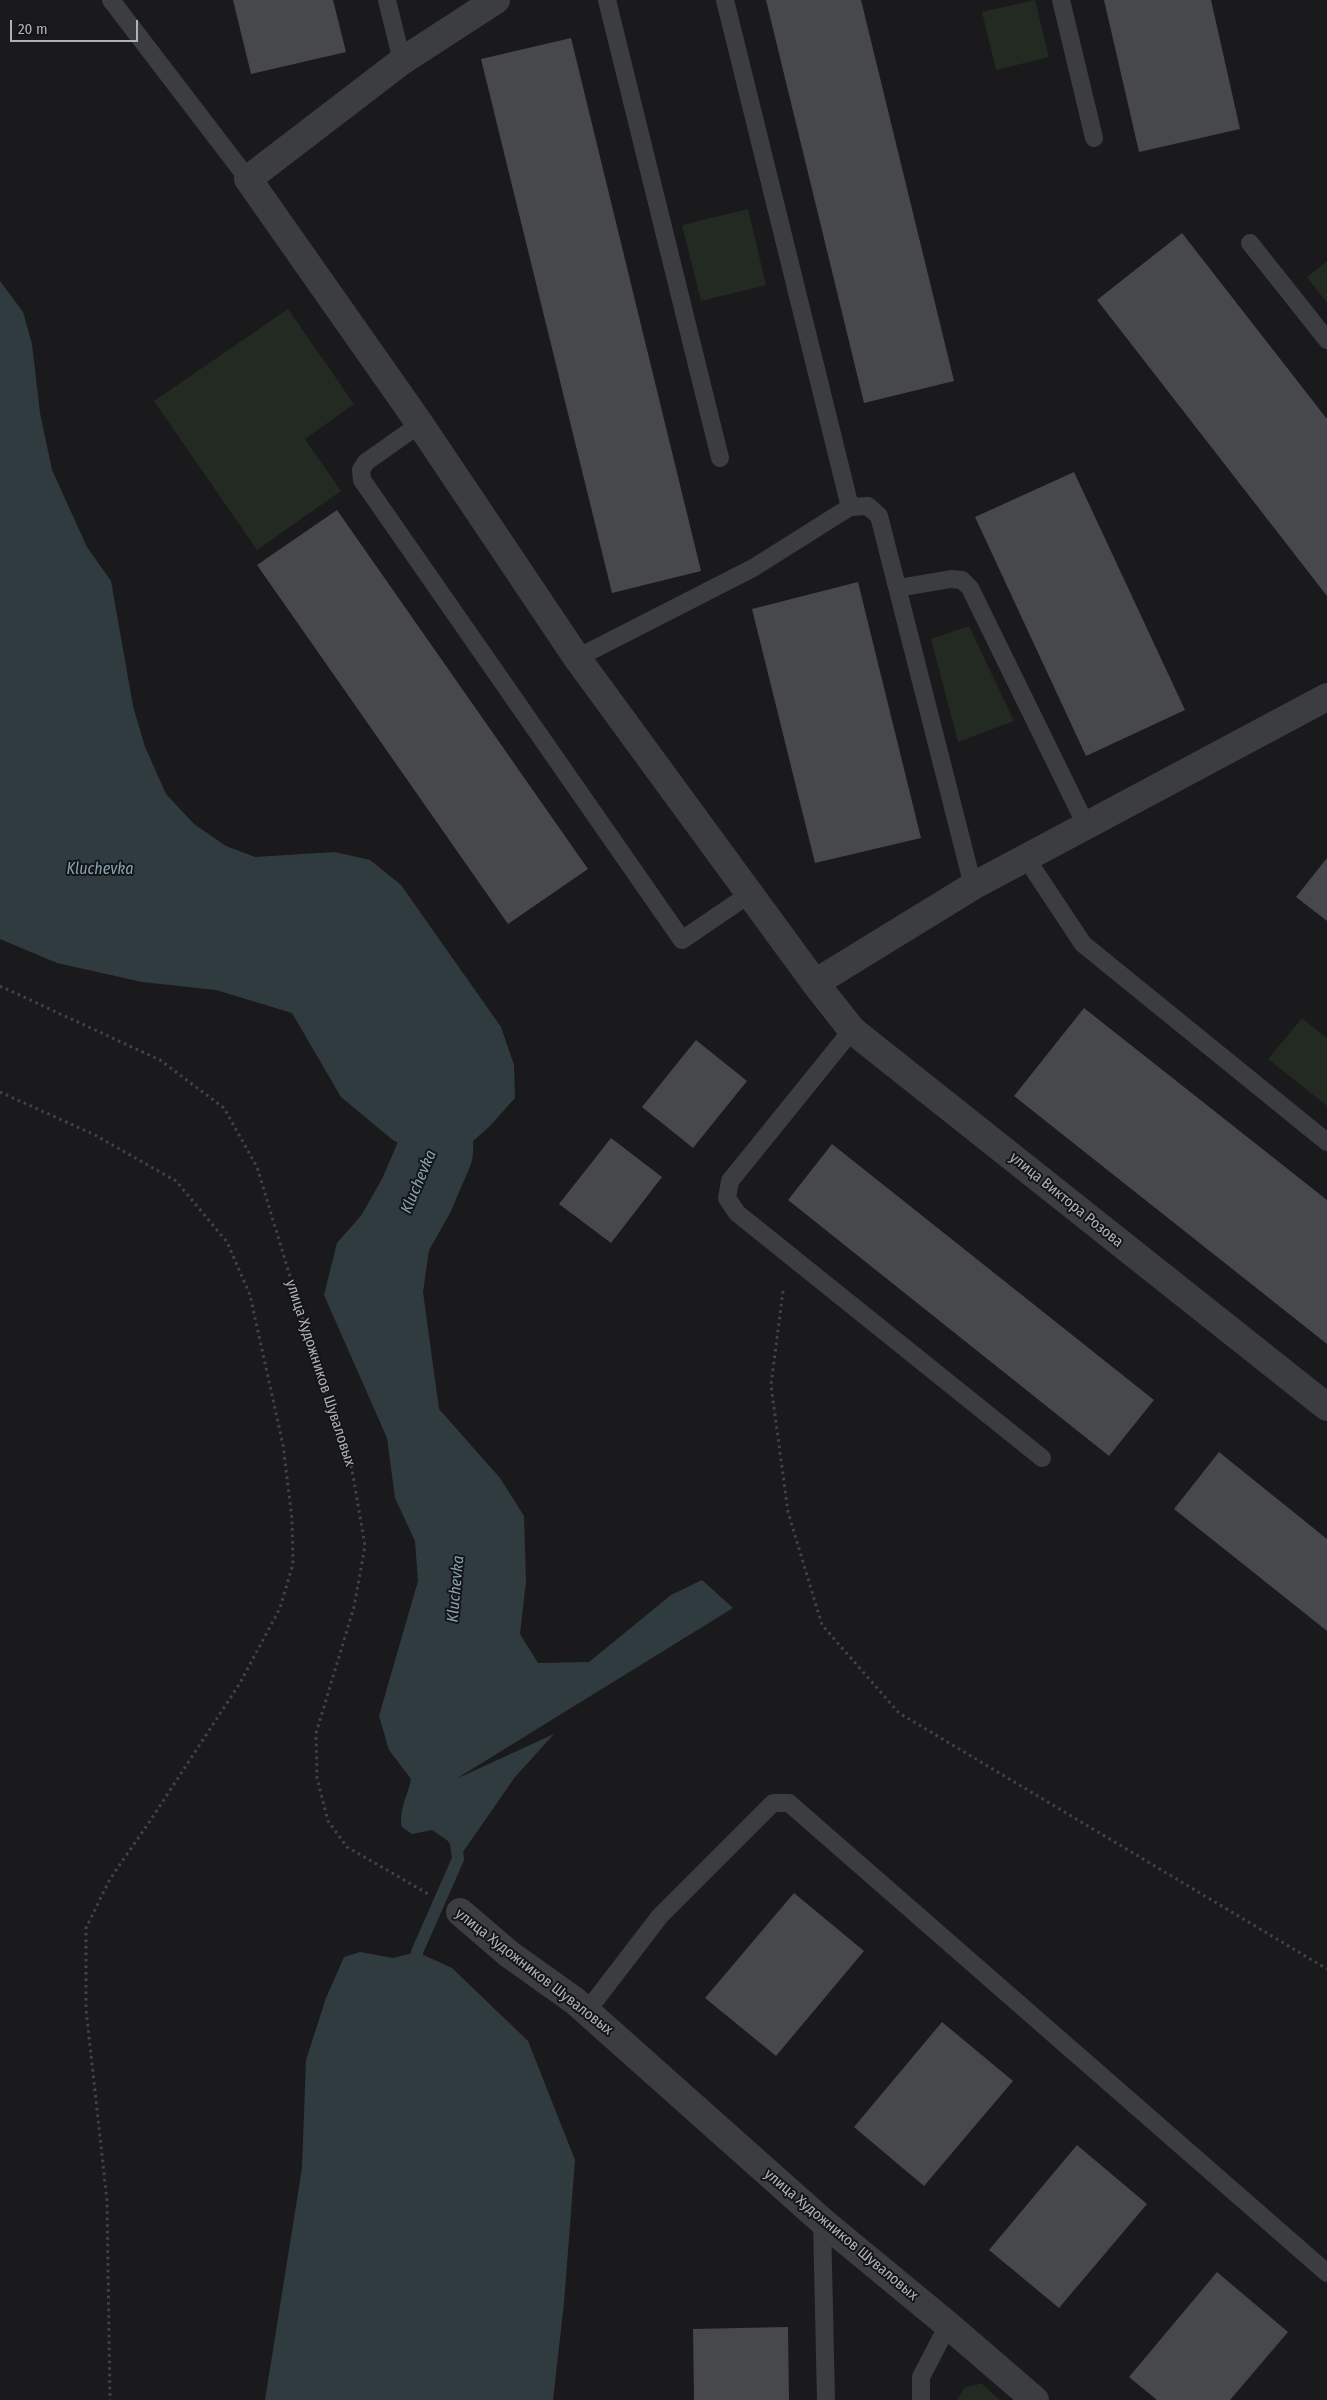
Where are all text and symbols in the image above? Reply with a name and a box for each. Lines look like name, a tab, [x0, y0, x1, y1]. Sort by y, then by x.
scale bar	[12, 10, 140, 42]
text: 20 m	[18, 20, 48, 38]
water label: Kluchevka	[66, 860, 134, 880]
water label: Kluchevka	[397, 1147, 441, 1217]
street label: улица Виктора Розова	[1006, 1149, 1126, 1251]
street label: улица Художников Шуваловых	[281, 1277, 359, 1469]
water label: Kluchevka	[444, 1555, 468, 1623]
street label: улица Художников Шуваловых	[452, 1905, 616, 2039]
street label: улица Художников Шуваловых	[760, 2165, 922, 2305]

